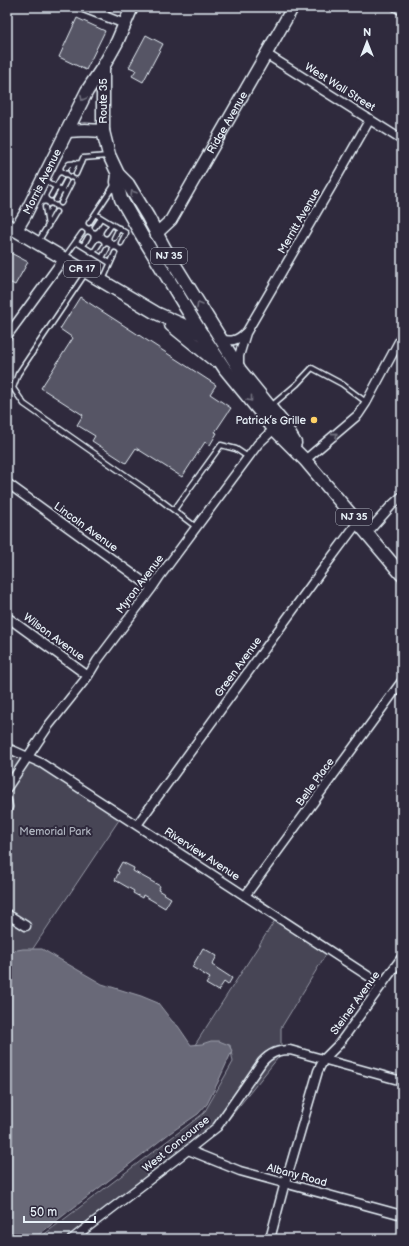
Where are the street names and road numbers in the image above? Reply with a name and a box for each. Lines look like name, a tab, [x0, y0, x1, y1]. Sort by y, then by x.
street label: West Wall Street	[302, 60, 378, 114]
street label: Route 35	[97, 78, 110, 124]
street label: Ridge Avenue	[204, 89, 250, 156]
street label: Morris Avenue	[20, 146, 64, 216]
street label: Merritt Avenue	[275, 186, 323, 256]
road number: NJ 35	[151, 248, 187, 264]
road number: CR 17	[64, 261, 100, 277]
street label: Lincoln Avenue	[52, 499, 121, 555]
road number: NJ 35	[336, 509, 372, 525]
street label: Myron Avenue	[114, 552, 167, 616]
street label: Wilson Avenue	[21, 610, 87, 664]
street label: Green Avenue	[212, 634, 264, 700]
street label: Belle Place	[293, 755, 337, 809]
street label: Riverview Avenue	[162, 825, 243, 883]
street label: Steiner Avenue	[328, 968, 383, 1037]
street label: West Concourse	[140, 1113, 212, 1175]
street label: Albany Road	[266, 1161, 328, 1189]

